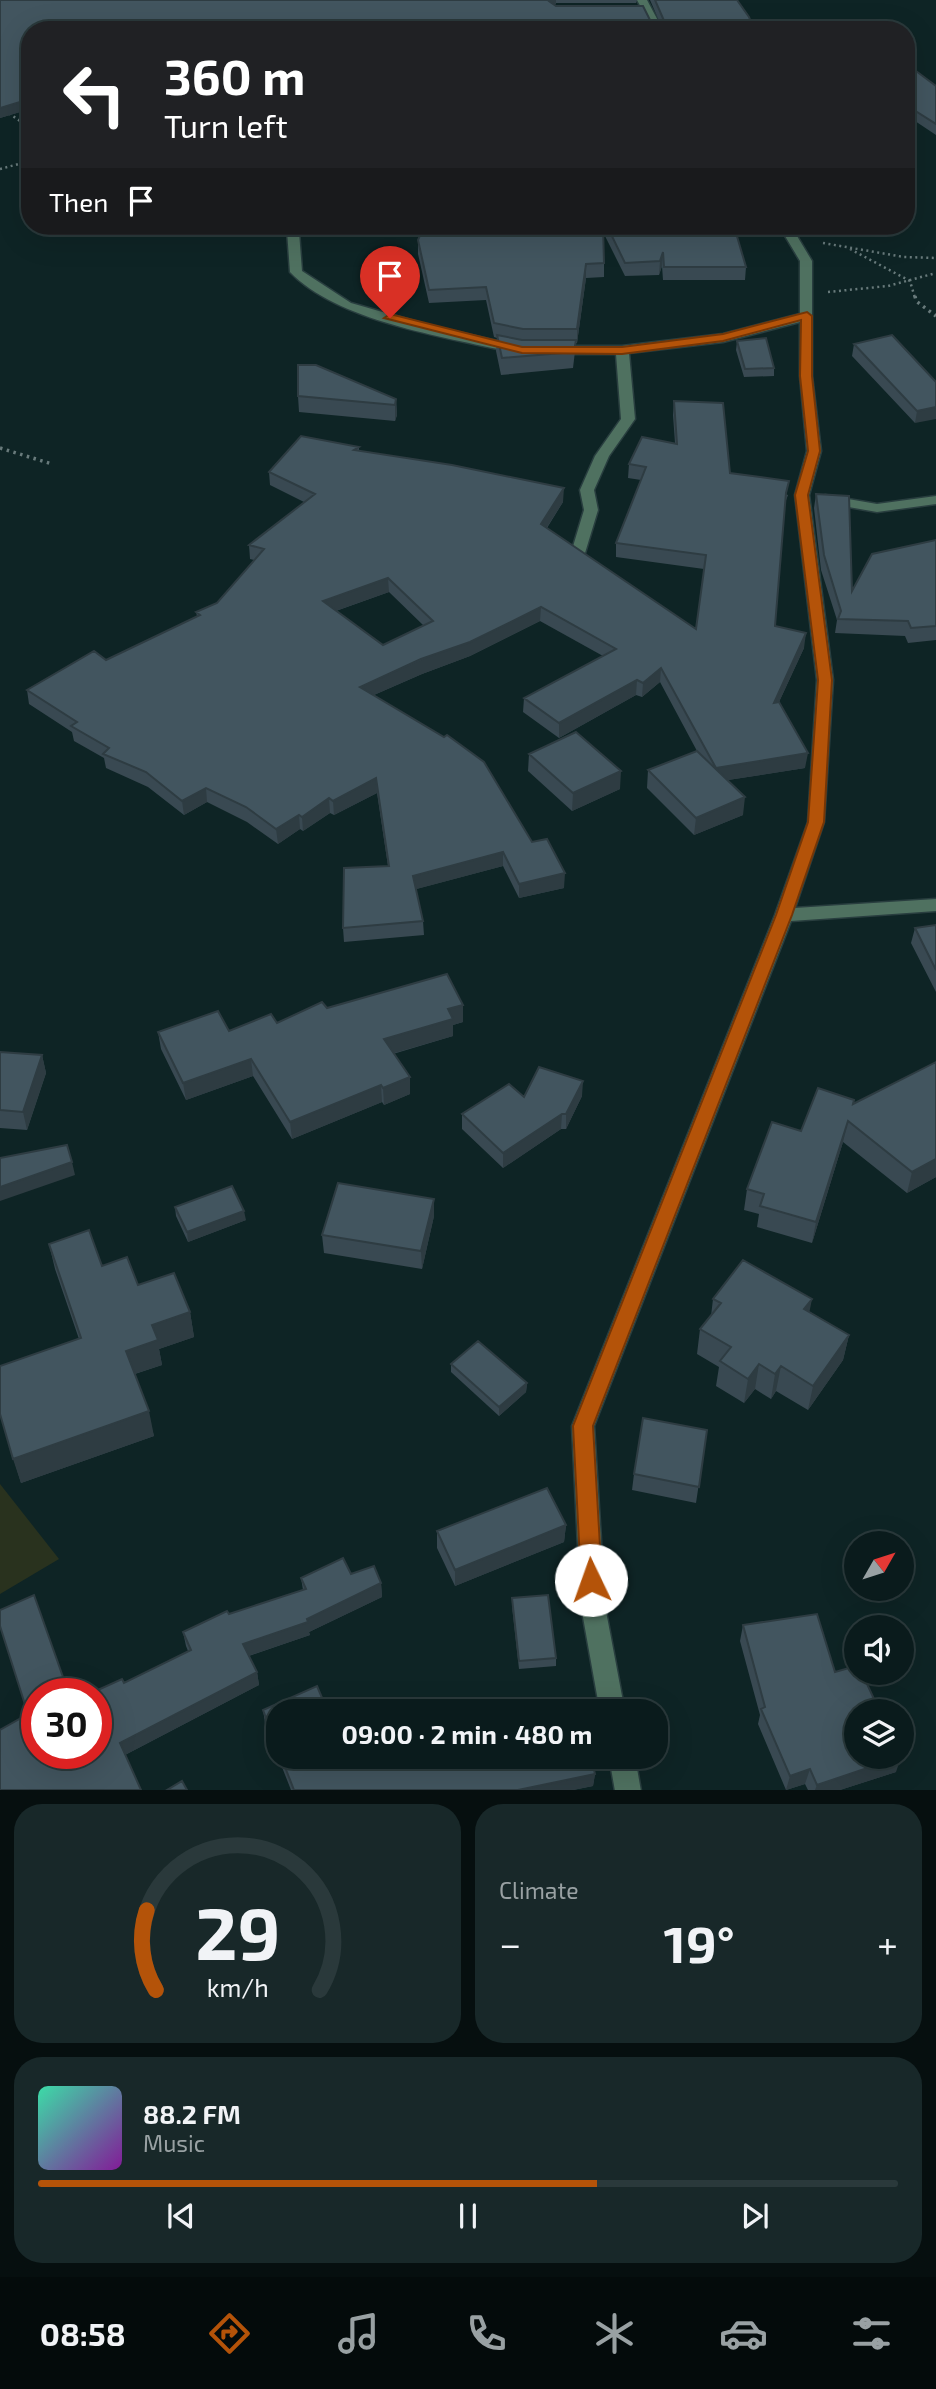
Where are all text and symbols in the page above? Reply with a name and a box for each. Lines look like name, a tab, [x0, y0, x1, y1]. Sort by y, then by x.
text: 360 m	[164, 46, 305, 105]
icon: left	[49, 49, 140, 140]
text: Turn left	[164, 106, 288, 144]
icon: arrive	[122, 182, 160, 220]
text: Then	[49, 186, 108, 217]
pin	[360, 246, 420, 318]
icon: arrive	[371, 257, 409, 295]
north arrow	[844, 1531, 914, 1601]
map controls	[844, 1531, 914, 1769]
position arrow	[554, 1543, 628, 1617]
button: sound	[844, 1615, 914, 1685]
speed limit sign: 30	[21, 1678, 112, 1769]
button: layers	[844, 1699, 914, 1769]
text: 09:00 · 2 min · 480 m	[342, 1718, 592, 1749]
text: Climate	[499, 1876, 579, 1904]
text: 29	[195, 1887, 280, 1975]
text: 19°	[664, 1911, 735, 1973]
text: −	[499, 1920, 521, 1966]
text: +	[877, 1920, 898, 1966]
text: km/h	[206, 1971, 269, 2001]
text: 88.2 FM	[143, 2098, 241, 2129]
text: Music	[143, 2129, 205, 2157]
icon: previous	[162, 2197, 200, 2235]
icon: pause	[449, 2197, 487, 2235]
icon: next	[736, 2197, 774, 2235]
icon: directions	[205, 2309, 254, 2358]
icon: music	[334, 2309, 383, 2358]
icon: phone	[462, 2309, 511, 2358]
icon: climate	[590, 2309, 639, 2358]
icon: car	[719, 2309, 768, 2358]
icon: filters	[847, 2309, 896, 2358]
text: 08:58	[40, 2314, 126, 2352]

